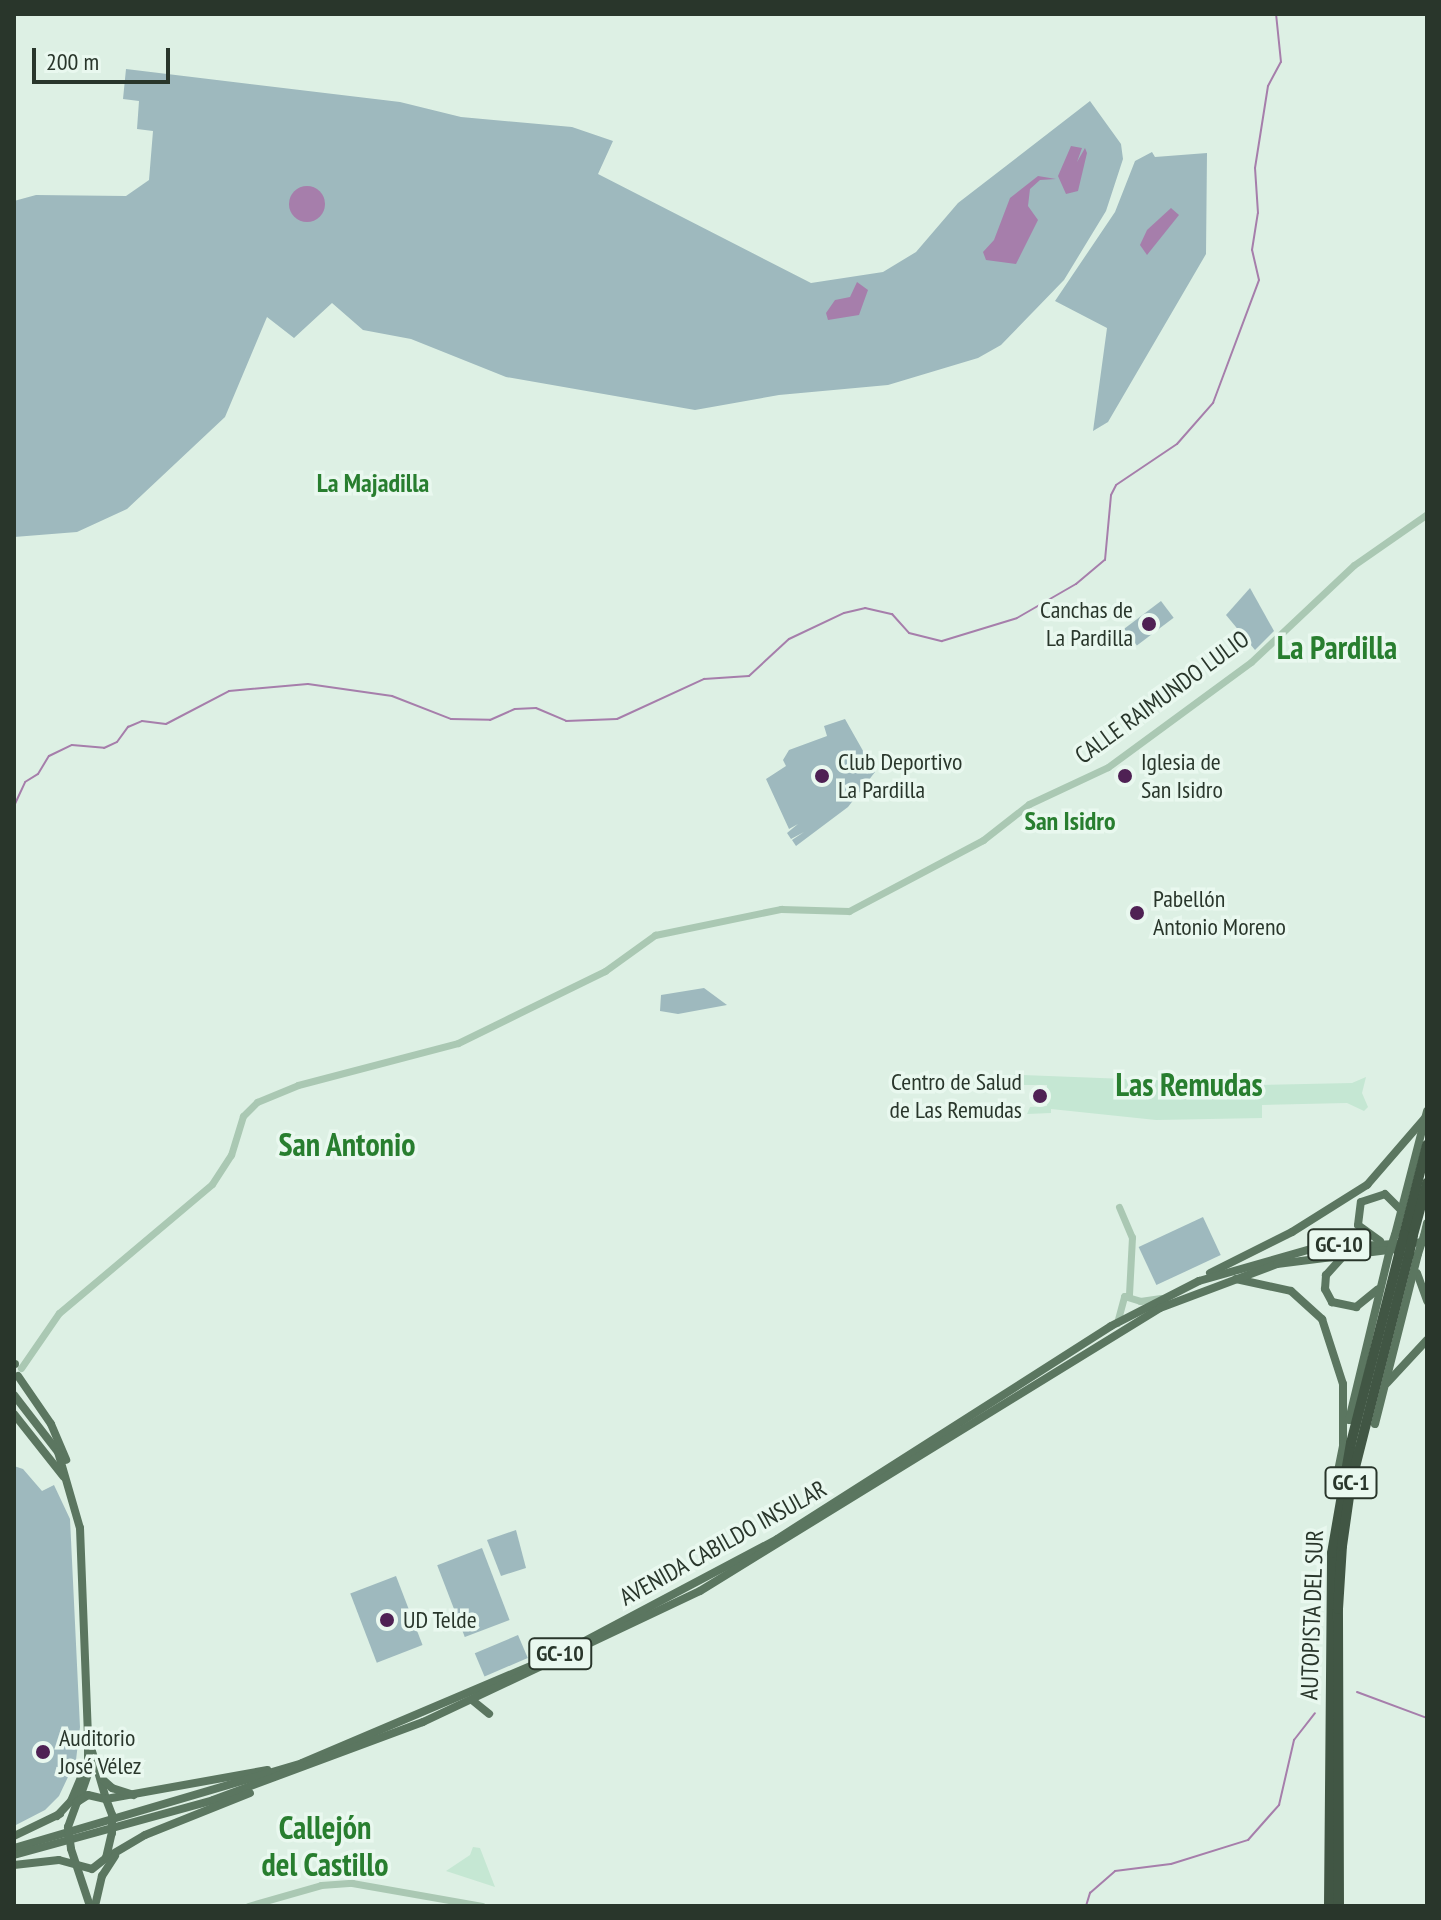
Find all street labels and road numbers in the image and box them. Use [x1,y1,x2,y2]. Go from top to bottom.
street label: CALLE RAIMUNDO LULIO [1070,624,1254,770]
road number: GC-10 [1307,1227,1371,1263]
road number: GC-1 [1323,1465,1379,1501]
street label: AVENIDA CABILDO INSULAR [614,1474,832,1612]
street label: AUTOPISTA DEL SUR [1295,1529,1329,1701]
road number: GC-10 [528,1636,592,1672]

